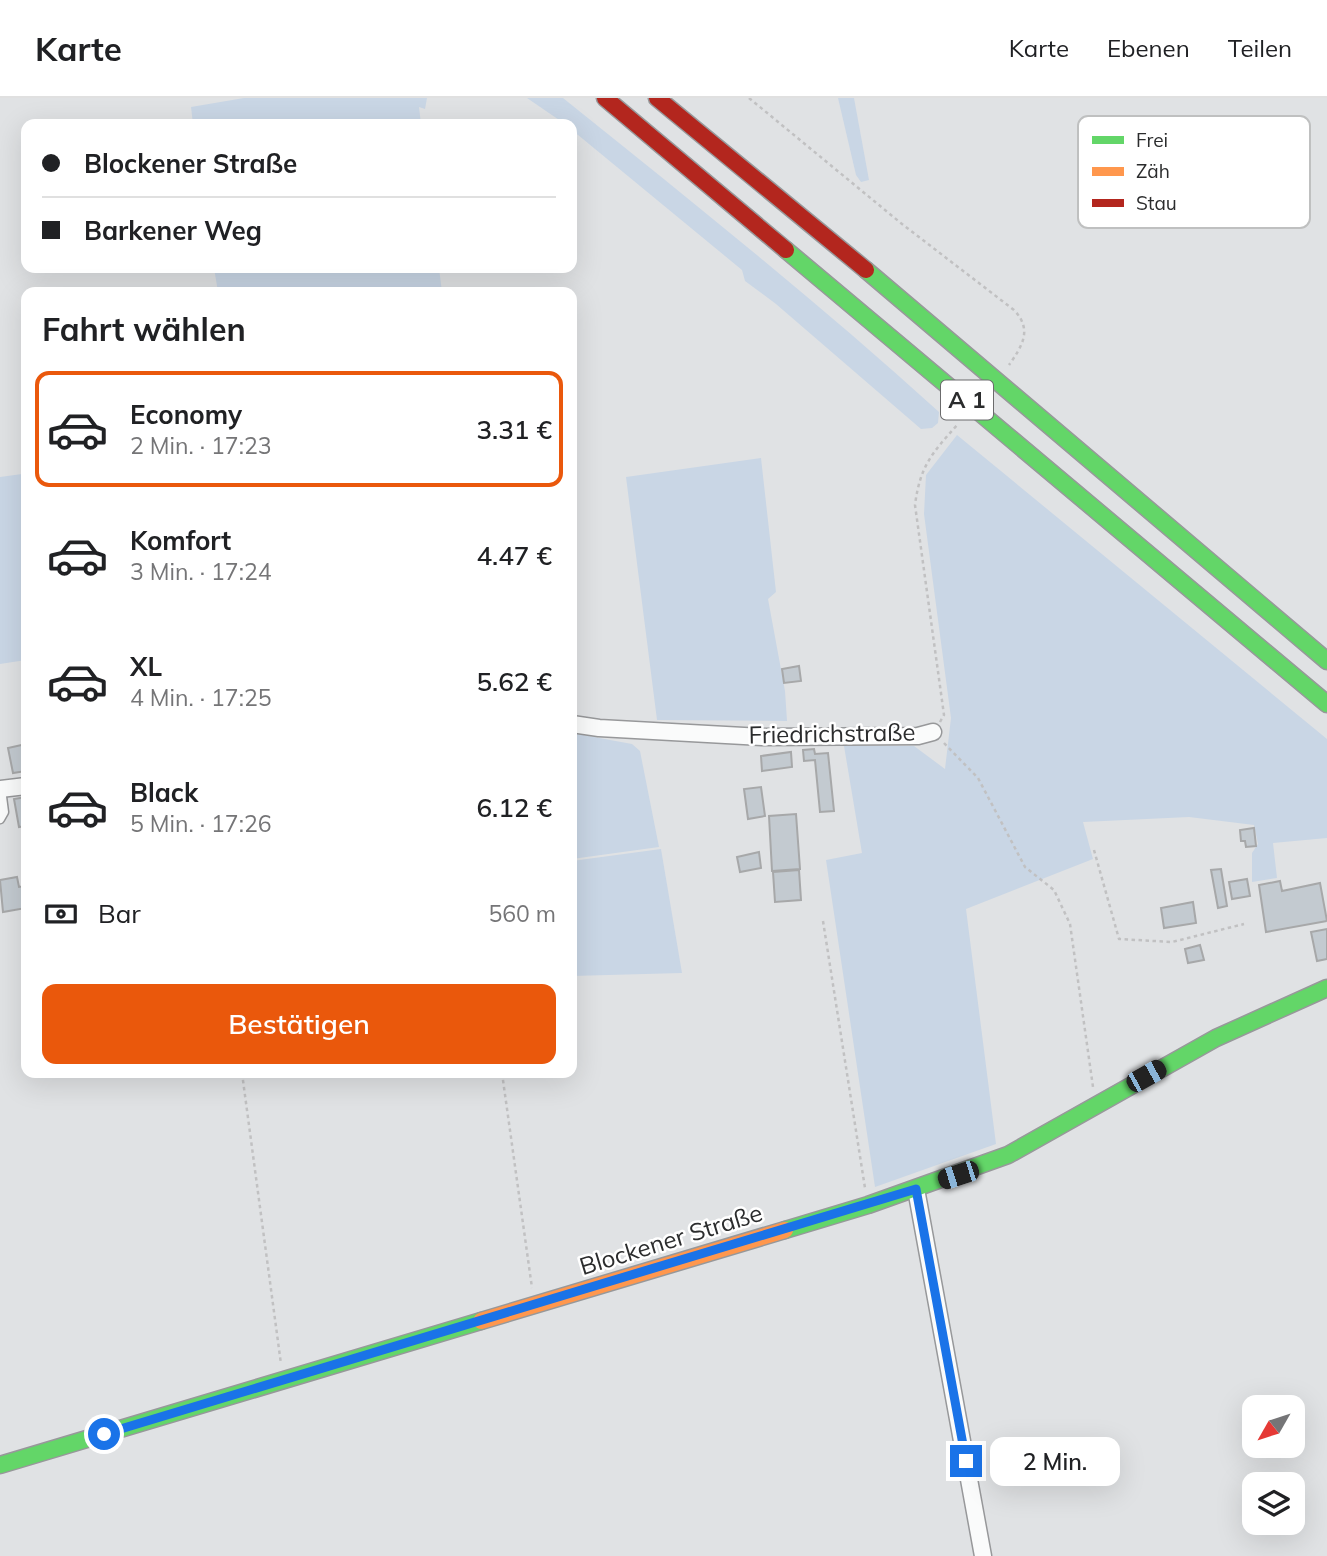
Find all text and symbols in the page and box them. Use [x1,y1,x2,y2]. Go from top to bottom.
text: Karte [35,28,122,69]
text: Karte [1009,33,1069,63]
text: Ebenen [1107,33,1190,63]
text: Teilen [1228,33,1292,63]
legend [1078,116,1310,228]
text: Frei [1136,128,1168,152]
text: Blockener Straße [84,147,297,180]
text: Zäh [1136,159,1170,183]
text: Stau [1136,191,1177,215]
text: Barkener Weg [84,214,262,247]
text: Fahrt wählen [42,309,246,349]
road number: A 1 [941,380,993,420]
icon: car [46,398,109,461]
text: Economy [130,398,242,431]
text: 3.31 € [476,413,552,446]
text: 2 Min. · 17:23 [130,431,272,460]
icon: car [46,524,109,587]
text: Komfort [130,524,231,557]
text: 4.47 € [476,539,552,572]
text: 3 Min. · 17:24 [130,557,272,586]
icon: car [46,650,109,713]
text: XL [130,650,162,683]
text: 5.62 € [476,665,552,698]
text: 4 Min. · 17:25 [130,683,272,712]
street label: Friedrichstraße [748,717,916,749]
icon: car [46,776,109,839]
text: Black [130,776,198,809]
text: 6.12 € [476,791,552,824]
text: 5 Min. · 17:26 [130,809,272,838]
icon: cash [42,895,80,933]
text: Bar [98,897,141,930]
text: 560 m [488,899,556,928]
button: Bestätigen [42,984,556,1064]
car [1123,1057,1170,1095]
car [935,1159,982,1191]
street label: Blockener Straße [576,1197,766,1281]
north arrow [1242,1395,1306,1458]
map controls [1242,1395,1305,1535]
route start [88,1418,120,1450]
callout: 2 Min. [990,1436,1120,1486]
route end [950,1445,982,1477]
text: 2 Min. [1023,1447,1087,1476]
button: layers [1242,1472,1305,1535]

